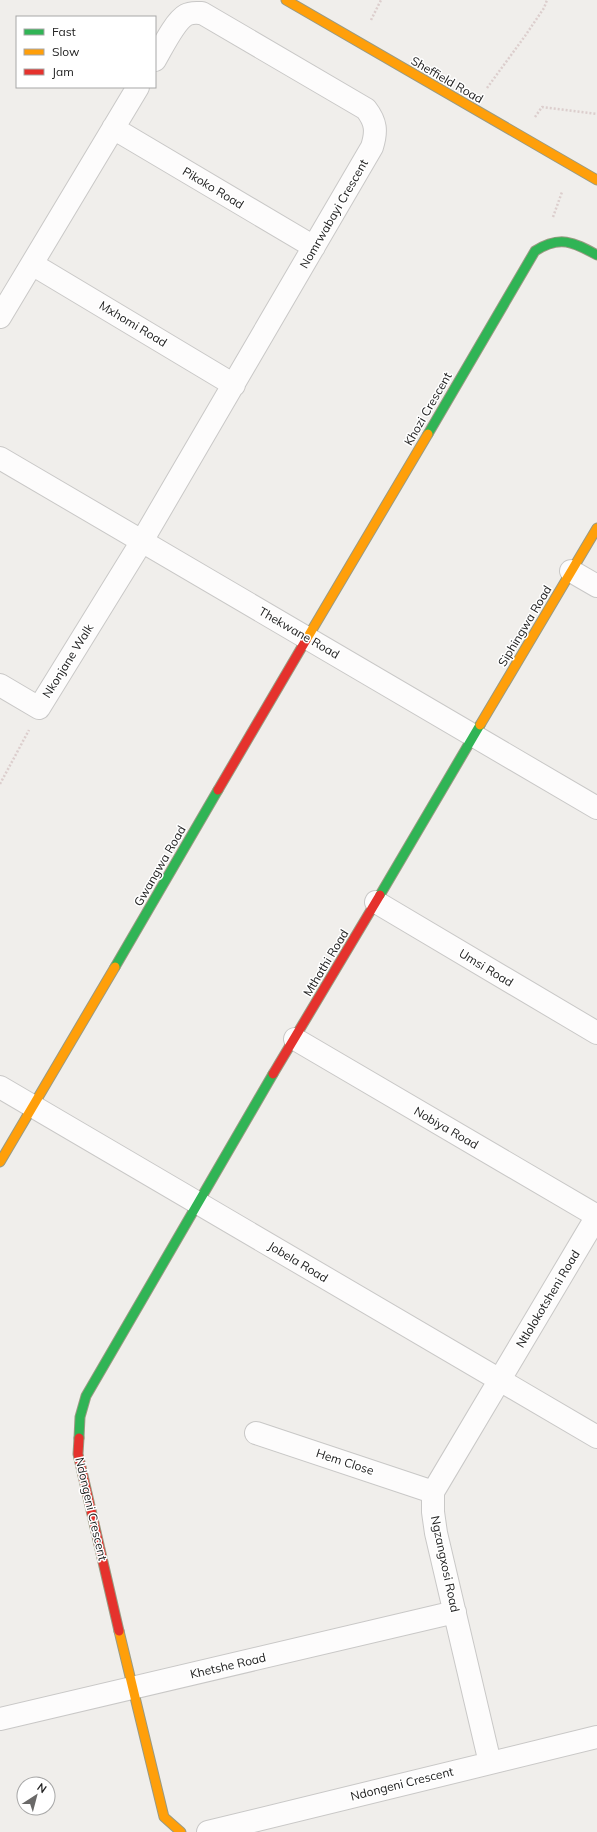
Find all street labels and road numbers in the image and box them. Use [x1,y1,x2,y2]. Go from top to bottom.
street label: Sheffield Road [408,53,486,106]
street label: Nomrwabayi Crescent [296,156,371,271]
street label: Pikoko Road [180,163,247,212]
street label: Mxhomi Road [97,297,170,350]
street label: Khozi Crescent [401,369,455,448]
street label: Siphingwa Road [495,583,555,669]
street label: Thekwane Road [256,603,342,662]
street label: Nkonjane Walk [39,620,97,701]
street label: Gwangwa Road [130,823,189,909]
street label: Mthathi Road [300,927,351,999]
street label: Umsi Road [456,946,516,990]
street label: Nobiya Road [411,1103,481,1152]
street label: Jobela Road [266,1238,331,1285]
street label: Ntlolokotsheni Road [512,1247,583,1350]
street label: Hem Close [314,1445,376,1478]
street label: Ndongeni Crescent [72,1456,111,1562]
street label: Ngzangxosi Road [428,1514,463,1614]
street label: Khetshe Road [188,1649,267,1682]
street label: Ndongeni Crescent [349,1763,455,1804]

